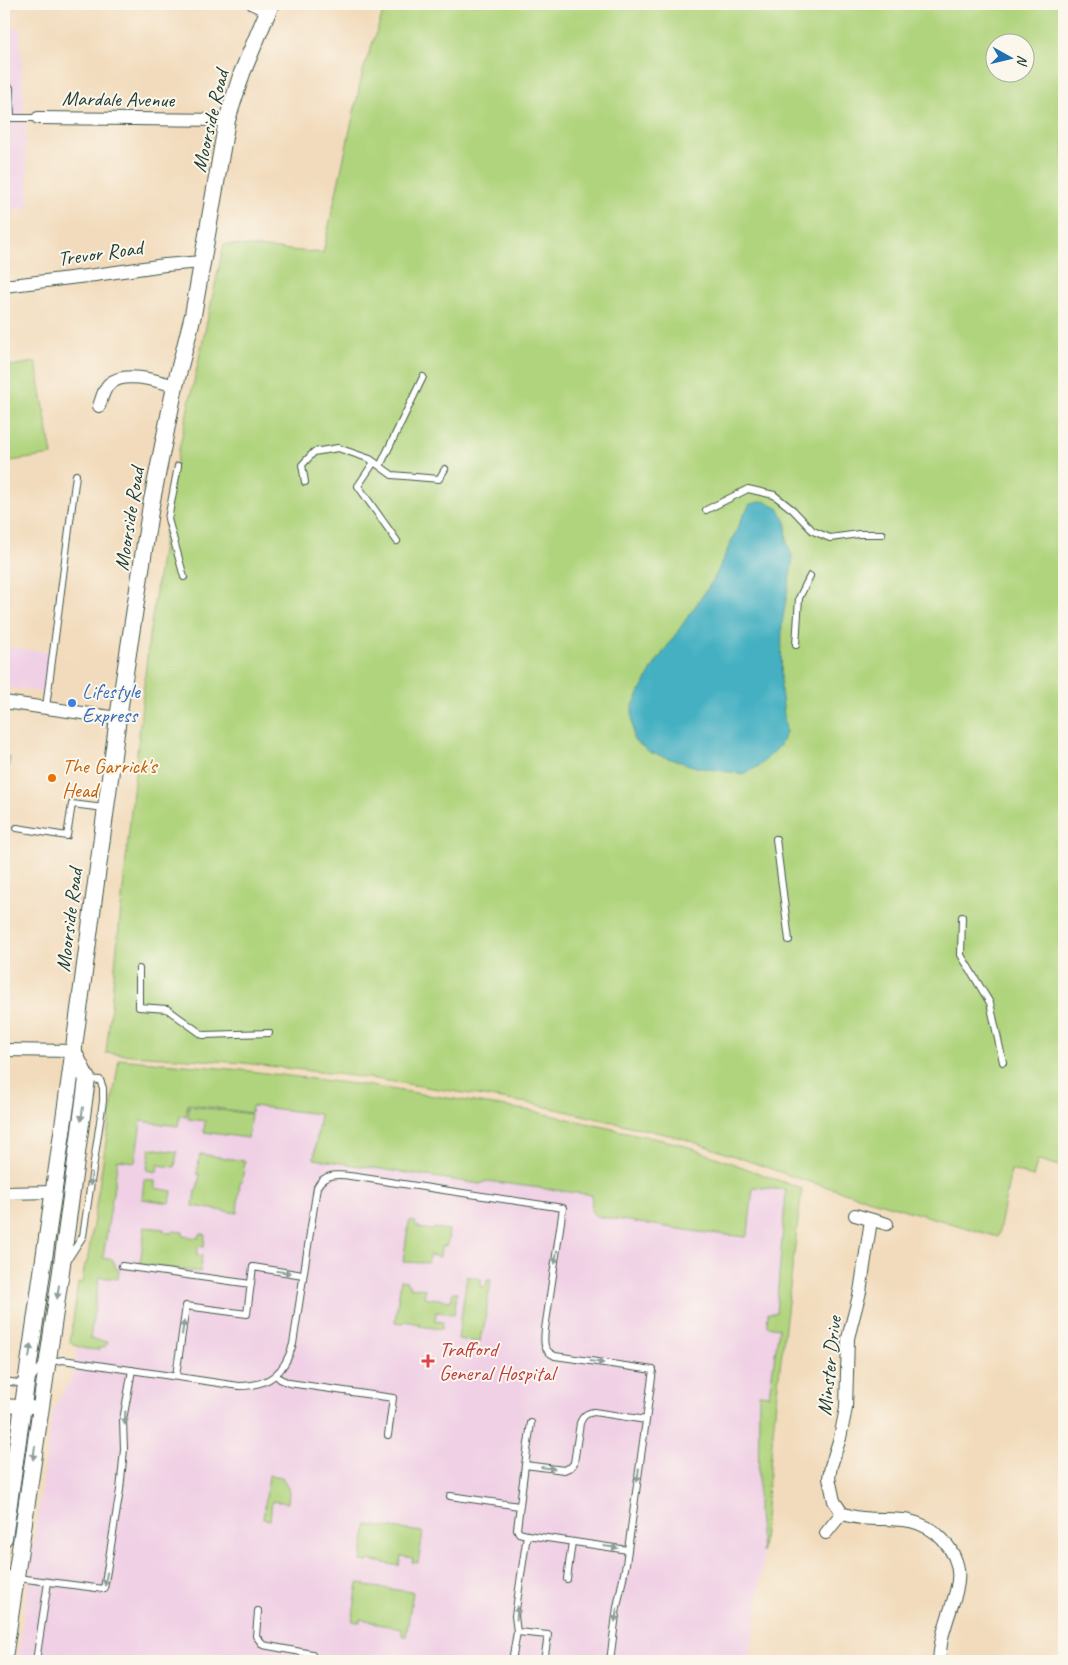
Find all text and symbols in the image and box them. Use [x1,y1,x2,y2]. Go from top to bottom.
north arrow [986,32,1036,82]
text: N [1013,54,1031,68]
street label: Moorside Road [186,64,235,175]
street label: Mardale Avenue [62,85,176,113]
street label: Trevor Road [56,234,148,272]
street label: Moorside Road [108,462,151,572]
place label: Lifestyle Express [82,678,141,728]
marker: Lifestyle Express [66,697,78,709]
place label: The Garrick's Head [62,753,158,803]
marker: The Garrick's Head [46,772,58,784]
street label: Moorside Road [50,863,89,973]
one-way arrow [78,1106,86,1122]
one-way arrow [87,1172,95,1188]
one-way arrow [552,1249,560,1265]
one-way arrow [277,1268,293,1276]
one-way arrow [54,1285,62,1301]
street label: Minster Drive [811,1313,847,1417]
one-way arrow [179,1319,187,1335]
place label: Trafford General Hospital [439,1336,558,1386]
one-way arrow [27,1343,35,1359]
marker: Trafford General Hospital [421,1354,435,1368]
one-way arrow [589,1358,605,1366]
one-way arrow [120,1411,128,1427]
one-way arrow [30,1445,38,1461]
one-way arrow [541,1464,557,1472]
one-way arrow [634,1467,642,1483]
one-way arrow [603,1543,619,1551]
one-way arrow [101,1572,109,1588]
one-way arrow [513,1605,521,1621]
one-way arrow [612,1607,620,1623]

